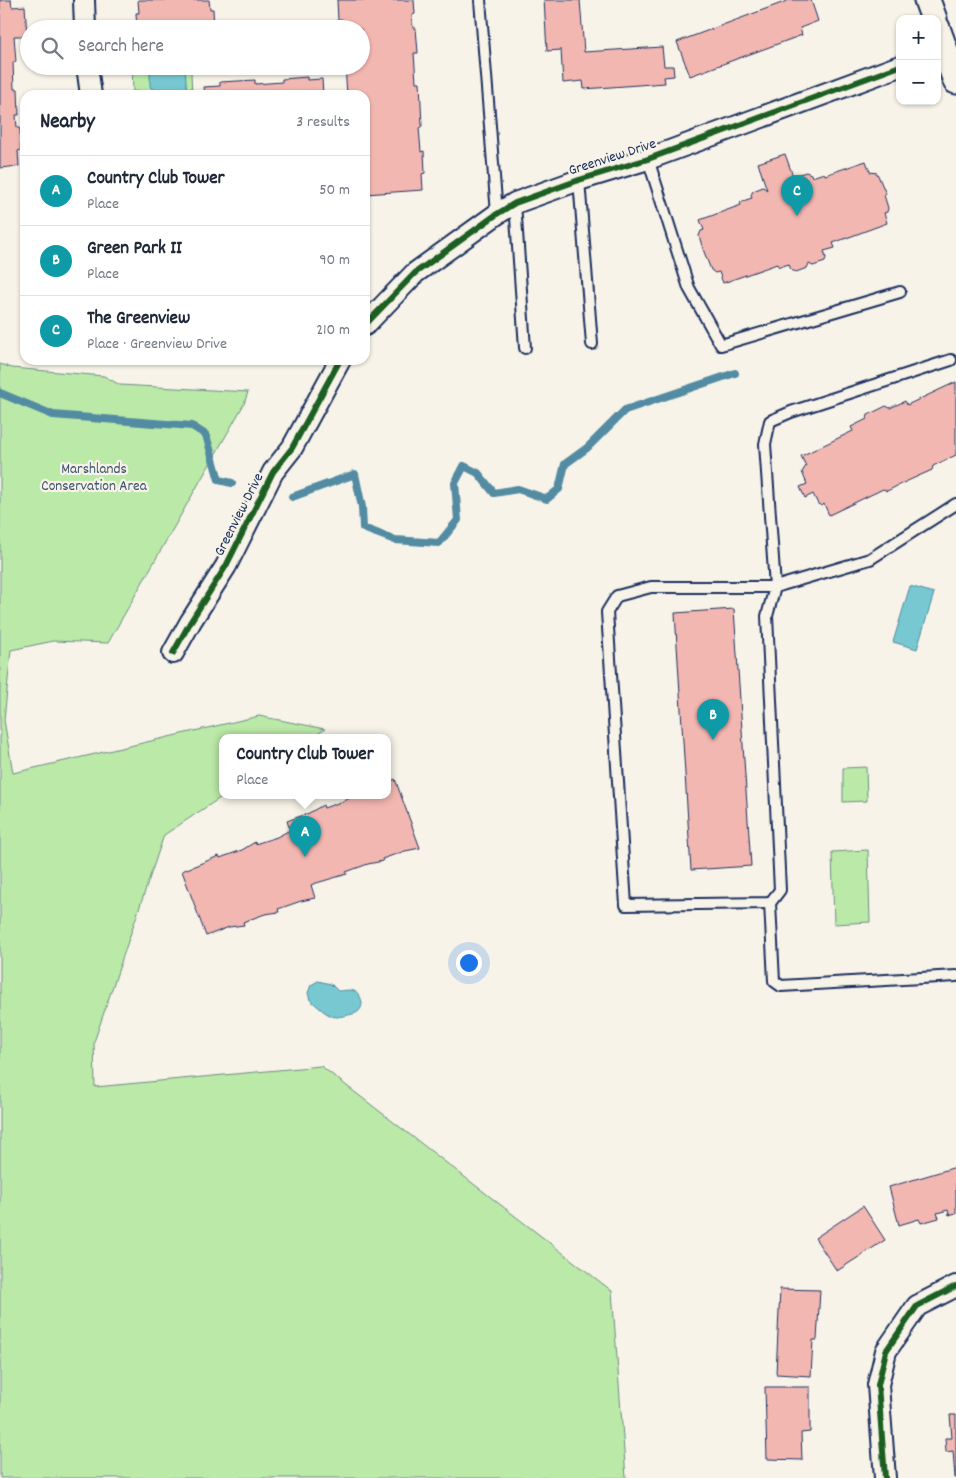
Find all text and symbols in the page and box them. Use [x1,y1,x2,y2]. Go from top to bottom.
map controls [896,15,941,105]
button: + [896,15,941,60]
search box [20,20,370,75]
icon: search [38,34,66,62]
text: Search here [78,34,164,61]
button: − [896,60,941,105]
text: Nearby [40,108,95,138]
text: 3 results [296,111,350,134]
street label: Greenview Drive [566,133,660,182]
text: Country Club Tower [87,166,225,193]
pin: C [781,175,813,216]
text: A [52,179,60,202]
text: 50 m [319,179,350,202]
text: Place [87,193,119,216]
text: Green Park II [87,236,182,263]
text: B [52,249,60,272]
text: 90 m [319,249,350,272]
text: Place [87,263,119,286]
text: The Greenview [87,306,190,333]
text: C [52,319,60,342]
text: 210 m [316,319,350,342]
text: Place · Greenview Drive [87,333,227,356]
park label: Marshlands Conservation Area [41,459,148,498]
street label: Greenview Drive [209,469,270,560]
pin: B [697,699,729,740]
popup [219,734,391,799]
text: Country Club Tower [236,742,374,769]
text: Place [236,769,268,792]
pin: A [289,816,321,857]
your location [456,950,482,976]

